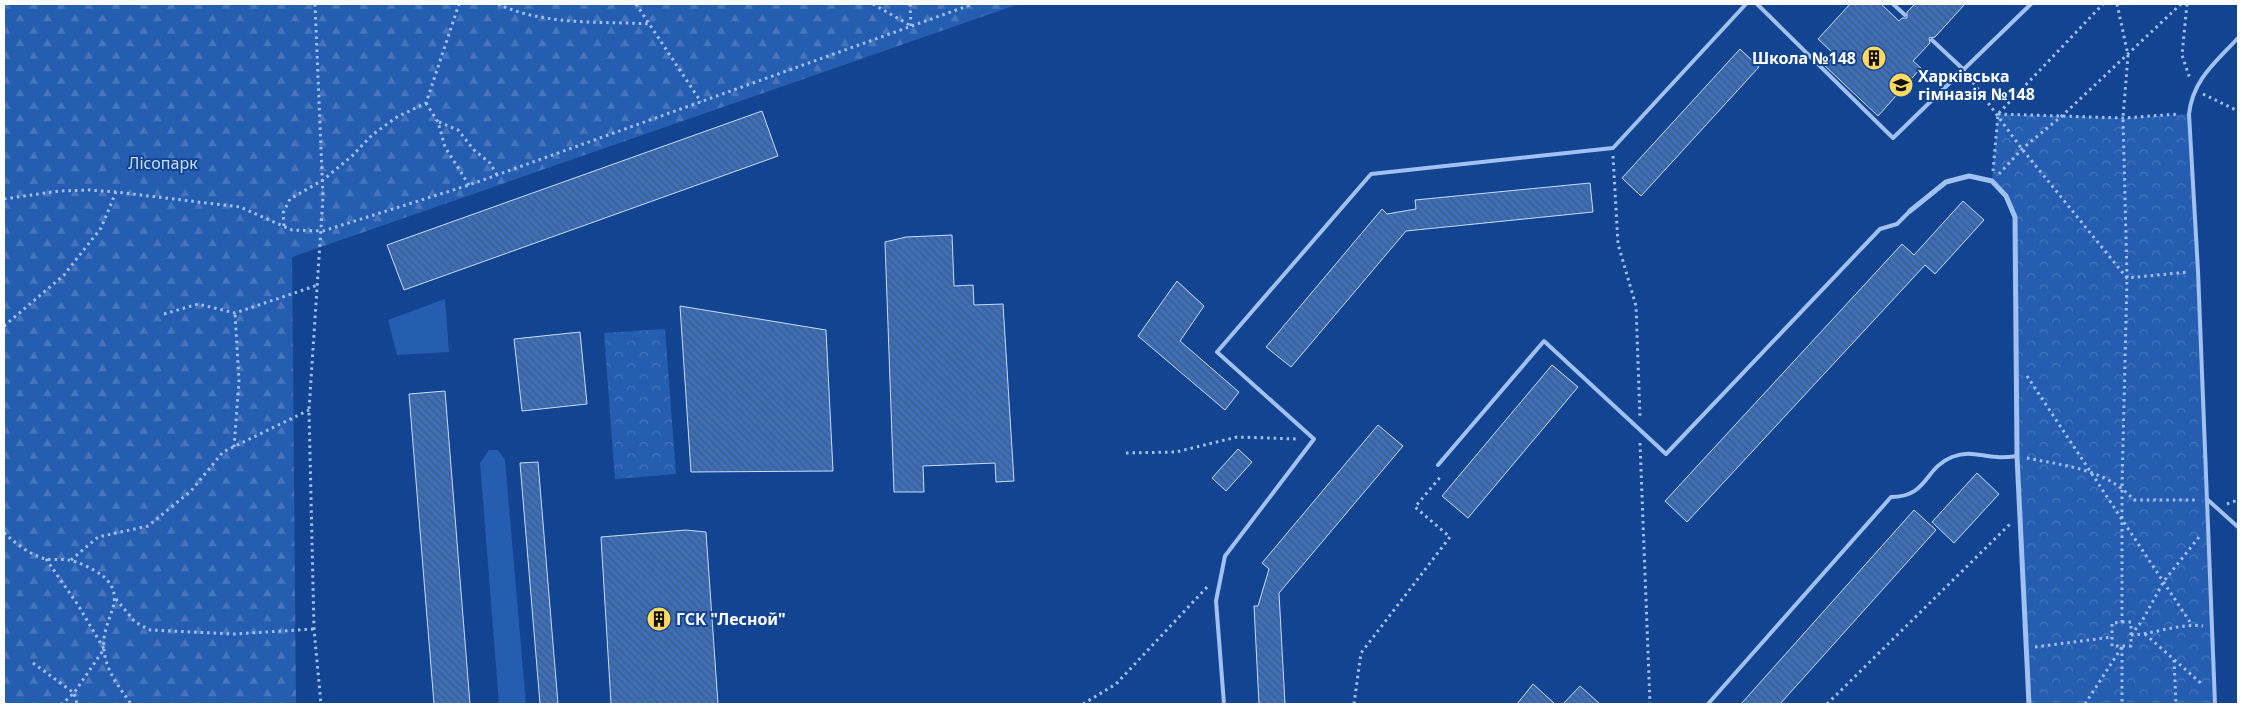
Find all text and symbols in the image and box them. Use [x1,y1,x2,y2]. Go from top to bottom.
building icon: Школа №148 [1861,45,1887,71]
place label: Школа №148 [1752,47,1856,69]
place label: Харківська гімназія №148 [1918,65,2035,105]
school or university icon: Харківська гімназія №148 [1888,72,1914,98]
park label: Лісопарк [128,152,198,174]
building icon: ГСК "Лесной" [646,606,672,632]
place label: ГСК "Лесной" [676,608,786,630]

